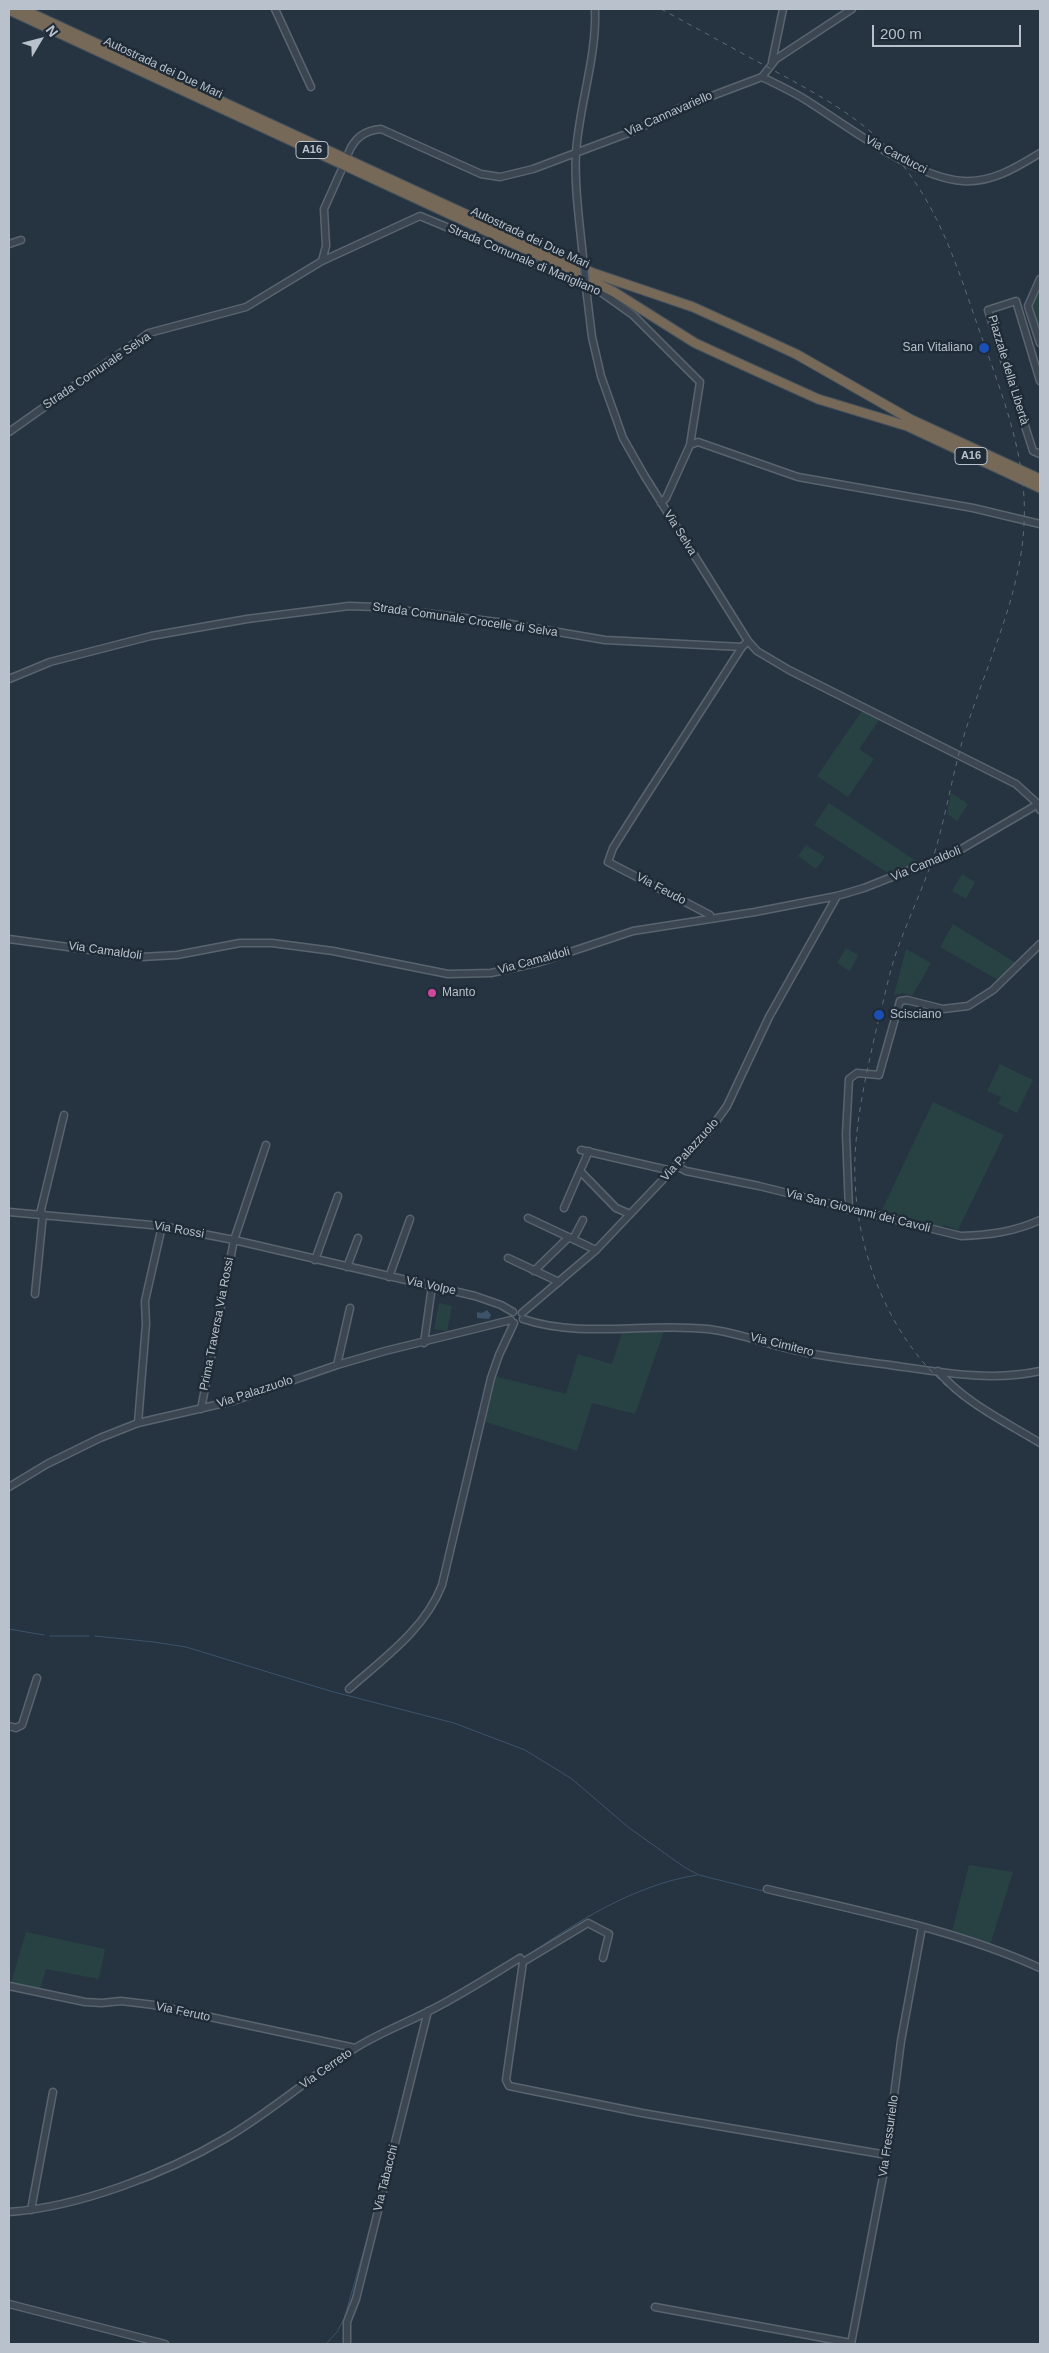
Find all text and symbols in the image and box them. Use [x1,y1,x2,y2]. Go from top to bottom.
north arrow [15,15,65,65]
scale bar [874,15,1023,47]
text: N [43,22,61,40]
text: 200 m [880,25,922,42]
street label: Autostrada dei Due Mari [101,34,225,102]
street label: Via Cannavariello [623,88,715,140]
street label: Via Carducci [863,133,929,177]
road number: A16 [296,142,328,158]
street label: Autostrada dei Due Mari [468,204,592,272]
street label: Strada Comunale di Marigliano [445,221,603,299]
street label: Piazzale della Libertà [984,313,1032,427]
street label: Strada Comunale Selva [40,330,154,412]
place label: San Vitaliano [902,341,973,355]
marker: San Vitaliano [977,341,991,355]
road number: A16 [955,448,987,464]
street label: Via Selva [661,508,699,558]
street label: Strada Comunale Crocelle di Selva [372,600,558,640]
street label: Via Camaldoli [889,843,963,885]
street label: Via Feudo [634,870,688,908]
street label: Via Camaldoli [67,939,143,963]
street label: Via Camaldoli [496,944,572,978]
place label: Manto [442,986,475,1000]
marker: Manto [426,987,438,999]
marker: Scisciano [872,1008,886,1022]
place label: Scisciano [890,1008,941,1022]
street label: Via Palazzuolo [658,1116,722,1184]
street label: Via San Giovanni dei Cavoli [784,1186,932,1236]
street label: Via Rossi [153,1219,205,1241]
street label: Prima Traversa Via Rossi [197,1256,237,1392]
street label: Via Volpe [405,1274,457,1298]
street label: Via Cimitero [749,1330,815,1360]
street label: Via Palazzuolo [215,1373,295,1411]
street label: Via Feruto [155,1999,211,2025]
street label: Via Cerreto [297,2046,355,2092]
street label: Via Fressuriello [876,2094,902,2178]
street label: Via Tabacchi [371,2143,401,2213]

